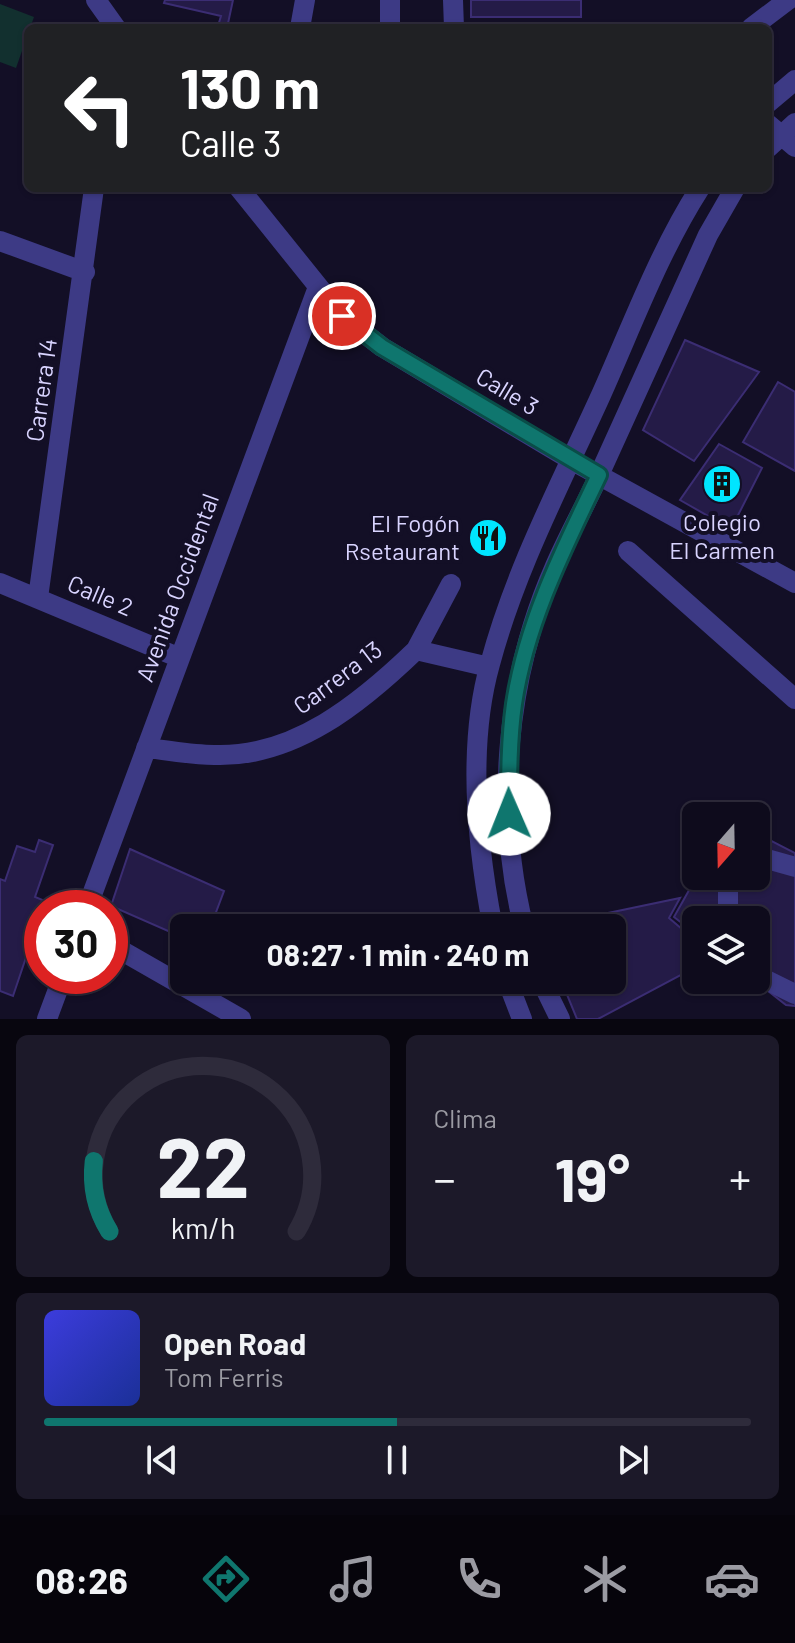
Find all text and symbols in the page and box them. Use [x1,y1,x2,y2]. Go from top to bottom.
text: 130 m [180,53,320,120]
icon: left [48,56,152,160]
text: Calle 3 [180,121,281,164]
pin [308,282,376,350]
icon: arrive [320,294,364,338]
street label: Carrera 14 [19,336,62,443]
street label: Calle 3 [471,361,544,421]
building icon: Colegio El Carmen [701,463,743,505]
street label: Avenida Occidental [129,489,224,686]
place label: Colegio El Carmen [669,507,775,564]
place label: El Fogón Rsetaurant [345,508,460,565]
restaurant icon: El Fogón Rsetaurant [467,517,509,559]
street label: Calle 2 [64,568,138,621]
street label: Carrera 13 [287,634,387,719]
position arrow [467,772,551,856]
north arrow [682,802,770,890]
map controls [682,802,770,994]
speed limit sign: 30 [24,890,128,994]
button: layers [682,906,770,994]
text: 08:27 · 1 min · 240 m [267,936,529,972]
text: Clima [434,1102,497,1133]
text: 22 [156,1115,249,1215]
text: 19° [554,1142,630,1214]
text: − [434,1151,456,1204]
text: + [729,1151,751,1204]
text: km/h [170,1210,235,1245]
text: Open Road [164,1325,306,1361]
text: Tom Ferris [164,1361,284,1392]
icon: previous [140,1438,184,1482]
icon: pause [375,1438,419,1482]
icon: next [611,1438,655,1482]
icon: directions [198,1551,254,1607]
icon: music [325,1551,381,1607]
icon: phone [451,1551,507,1607]
icon: climate [577,1551,633,1607]
icon: car [704,1551,760,1607]
text: 08:26 [35,1558,128,1601]

